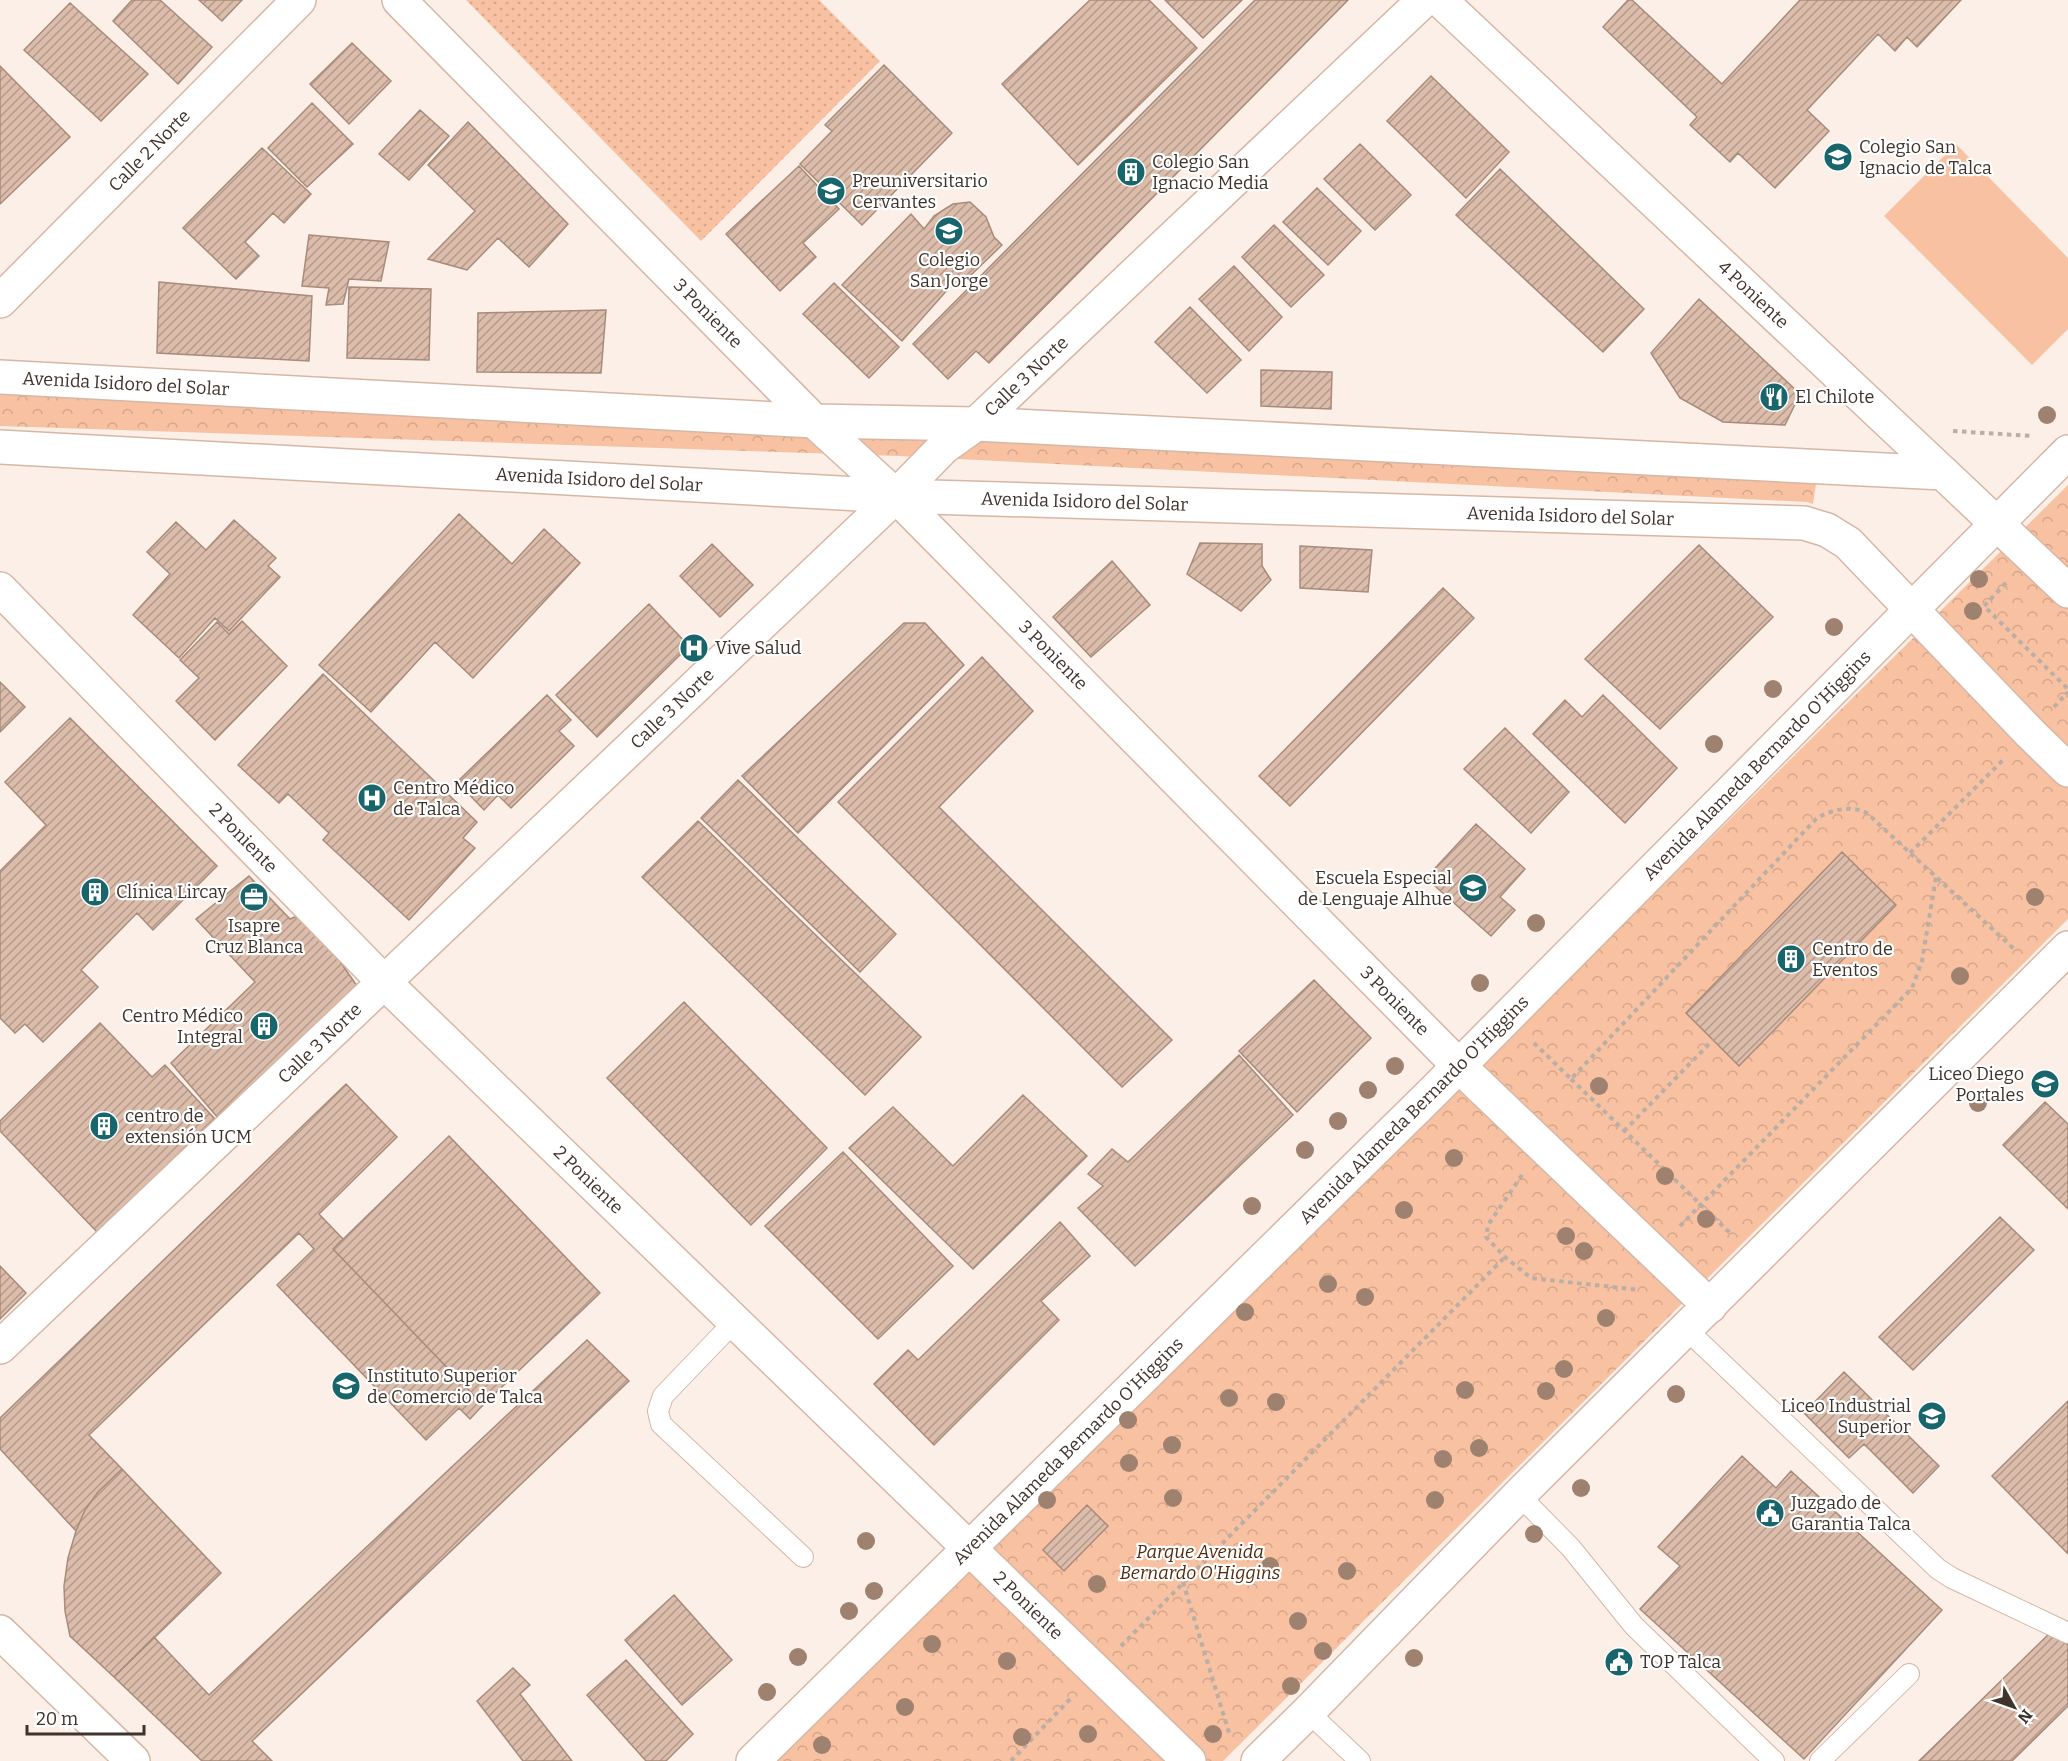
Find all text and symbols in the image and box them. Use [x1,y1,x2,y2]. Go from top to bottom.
street label: Calle 2 Norte [104,105,195,196]
place label: Colegio San Ignacio de Talca [1859,136,1992,179]
school or university icon: Colegio San Ignacio de Talca [1822,141,1854,173]
place label: Colegio San Ignacio Media [1152,151,1269,194]
building icon: Colegio San Ignacio Media [1115,156,1147,188]
place label: Preuniversitario Cervantes [852,170,988,213]
school or university icon: Preuniversitario Cervantes [815,175,847,207]
school or university icon: Colegio San Jorge [933,215,965,247]
place label: Colegio San Jorge [910,249,988,292]
street label: 4 Poniente [1713,256,1793,333]
street label: 3 Poniente [669,274,747,353]
street label: Calle 3 Norte [980,332,1073,421]
street label: Avenida Isidoro del Solar [22,367,230,400]
restaurant icon: El Chilote [1758,381,1790,413]
place label: El Chilote [1795,386,1874,408]
street label: Avenida Isidoro del Solar [495,463,703,496]
street label: Avenida Isidoro del Solar [981,488,1189,516]
street label: Avenida Isidoro del Solar [1466,502,1674,530]
street label: 3 Poniente [1014,616,1092,695]
hospital icon: Vive Salud [678,632,710,664]
place label: Vive Salud [715,637,802,659]
street label: Avenida Alameda Bernardo O'Higgins [1638,646,1876,885]
street label: Calle 3 Norte [626,664,719,754]
place label: Centro Médico de Talca [393,777,514,820]
hospital icon: Centro Médico de Talca [356,782,388,814]
street label: 2 Poniente [204,799,282,877]
place label: Escuela Especial de Lenguaje Alhue [1298,867,1452,910]
school or university icon: Escuela Especial de Lenguaje Alhue [1457,872,1489,904]
building icon: Clínica Lircay [79,876,111,908]
place label: Clínica Lircay [116,881,228,903]
office icon: Isapre Cruz Blanca [238,881,270,913]
place label: Isapre Cruz Blanca [205,915,303,958]
place label: Centro de Eventos [1812,938,1893,981]
building icon: Centro de Eventos [1775,943,1807,975]
street label: 3 Poniente [1356,962,1434,1040]
street label: Avenida Alameda Bernardo O'Higgins [1295,991,1533,1228]
street label: Calle 3 Norte [273,998,366,1088]
place label: Centro Médico Integral [122,1005,243,1048]
building icon: Centro Médico Integral [248,1010,280,1042]
place label: Liceo Diego Portales [1928,1063,2024,1106]
school or university icon: Liceo Diego Portales [2029,1068,2061,1100]
place label: centro de extensión UCM [125,1105,252,1148]
building icon: centro de extensión UCM [88,1110,120,1142]
street label: 2 Poniente [549,1141,628,1219]
street label: Avenida Alameda Bernardo O'Higgins [948,1333,1188,1569]
place label: Instituto Superior de Comercio de Talca [367,1365,543,1408]
school or university icon: Instituto Superior de Comercio de Talca [330,1370,362,1402]
place label: Liceo Industrial Superior [1781,1395,1911,1438]
school or university icon: Liceo Industrial Superior [1916,1400,1948,1432]
place label: Juzgado de Garantia Talca [1790,1492,1911,1535]
public building icon: Juzgado de Garantia Talca [1754,1497,1786,1529]
park label: Parque Avenida Bernardo O'Higgins [1120,1541,1281,1584]
street label: 2 Poniente [989,1567,1068,1644]
public building icon: TOP Talca [1603,1646,1635,1678]
place label: TOP Talca [1640,1651,1721,1673]
north arrow [1984,1677,2044,1737]
scale bar [27,1698,144,1736]
text: N [2014,1705,2036,1727]
text: 20 m [36,1708,78,1730]

